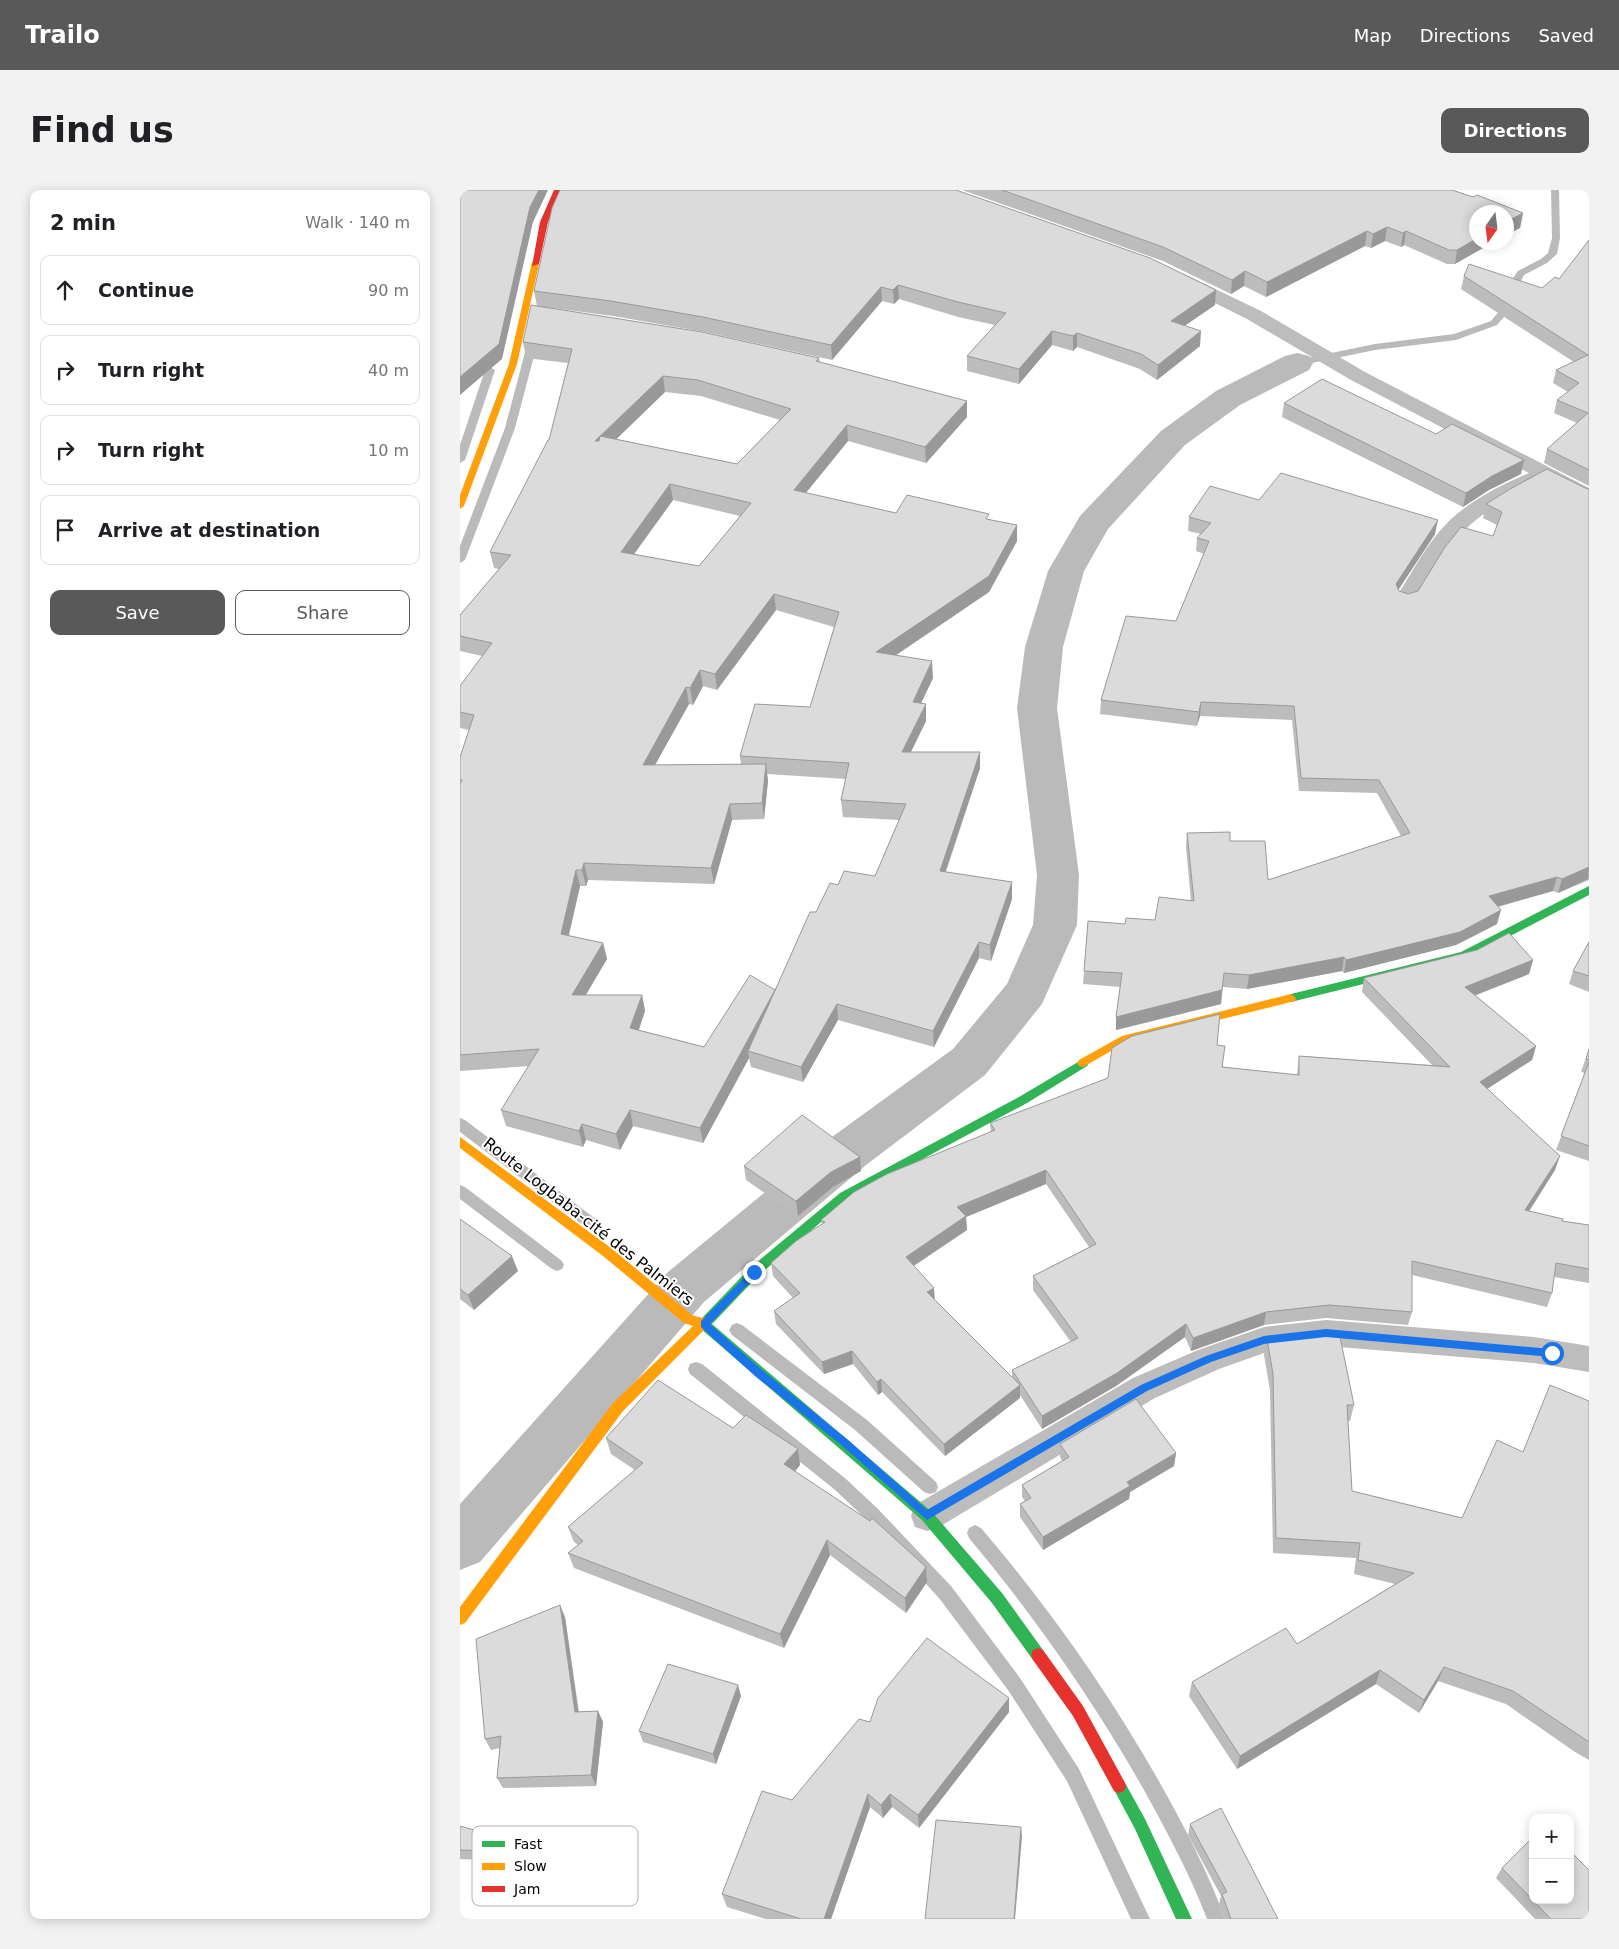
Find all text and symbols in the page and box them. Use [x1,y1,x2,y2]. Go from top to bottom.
text: Trailo [25,21,100,49]
text: Map [1354,25,1392,46]
text: Directions [1420,25,1510,46]
text: Saved [1538,25,1594,46]
button: Directions [1441,108,1589,153]
text: Find us [30,110,174,150]
north arrow [1469,205,1514,250]
text: 2 min [50,211,116,235]
text: Walk · 140 m [305,213,410,232]
icon: ahead [51,276,79,304]
text: Continue [98,279,194,301]
text: 90 m [368,281,409,300]
icon: right [51,356,79,384]
text: Turn right [98,359,204,381]
text: 40 m [368,361,409,380]
icon: right [51,436,79,464]
text: Turn right [98,439,204,461]
text: 10 m [368,441,409,460]
icon: arrive [51,516,79,544]
text: Arrive at destination [98,519,320,541]
button: Save [50,590,225,635]
button: Share [235,590,410,635]
street label: Route Logbaba-cité des Palmiers [480,1133,698,1309]
route end [743,1261,766,1284]
route start [1541,1342,1564,1365]
map controls [1529,1814,1574,1904]
button: + [1529,1814,1574,1859]
legend [472,1826,638,1906]
text: Fast [514,1836,543,1852]
text: Slow [514,1858,547,1874]
button: − [1529,1859,1574,1904]
text: Jam [513,1881,540,1897]

